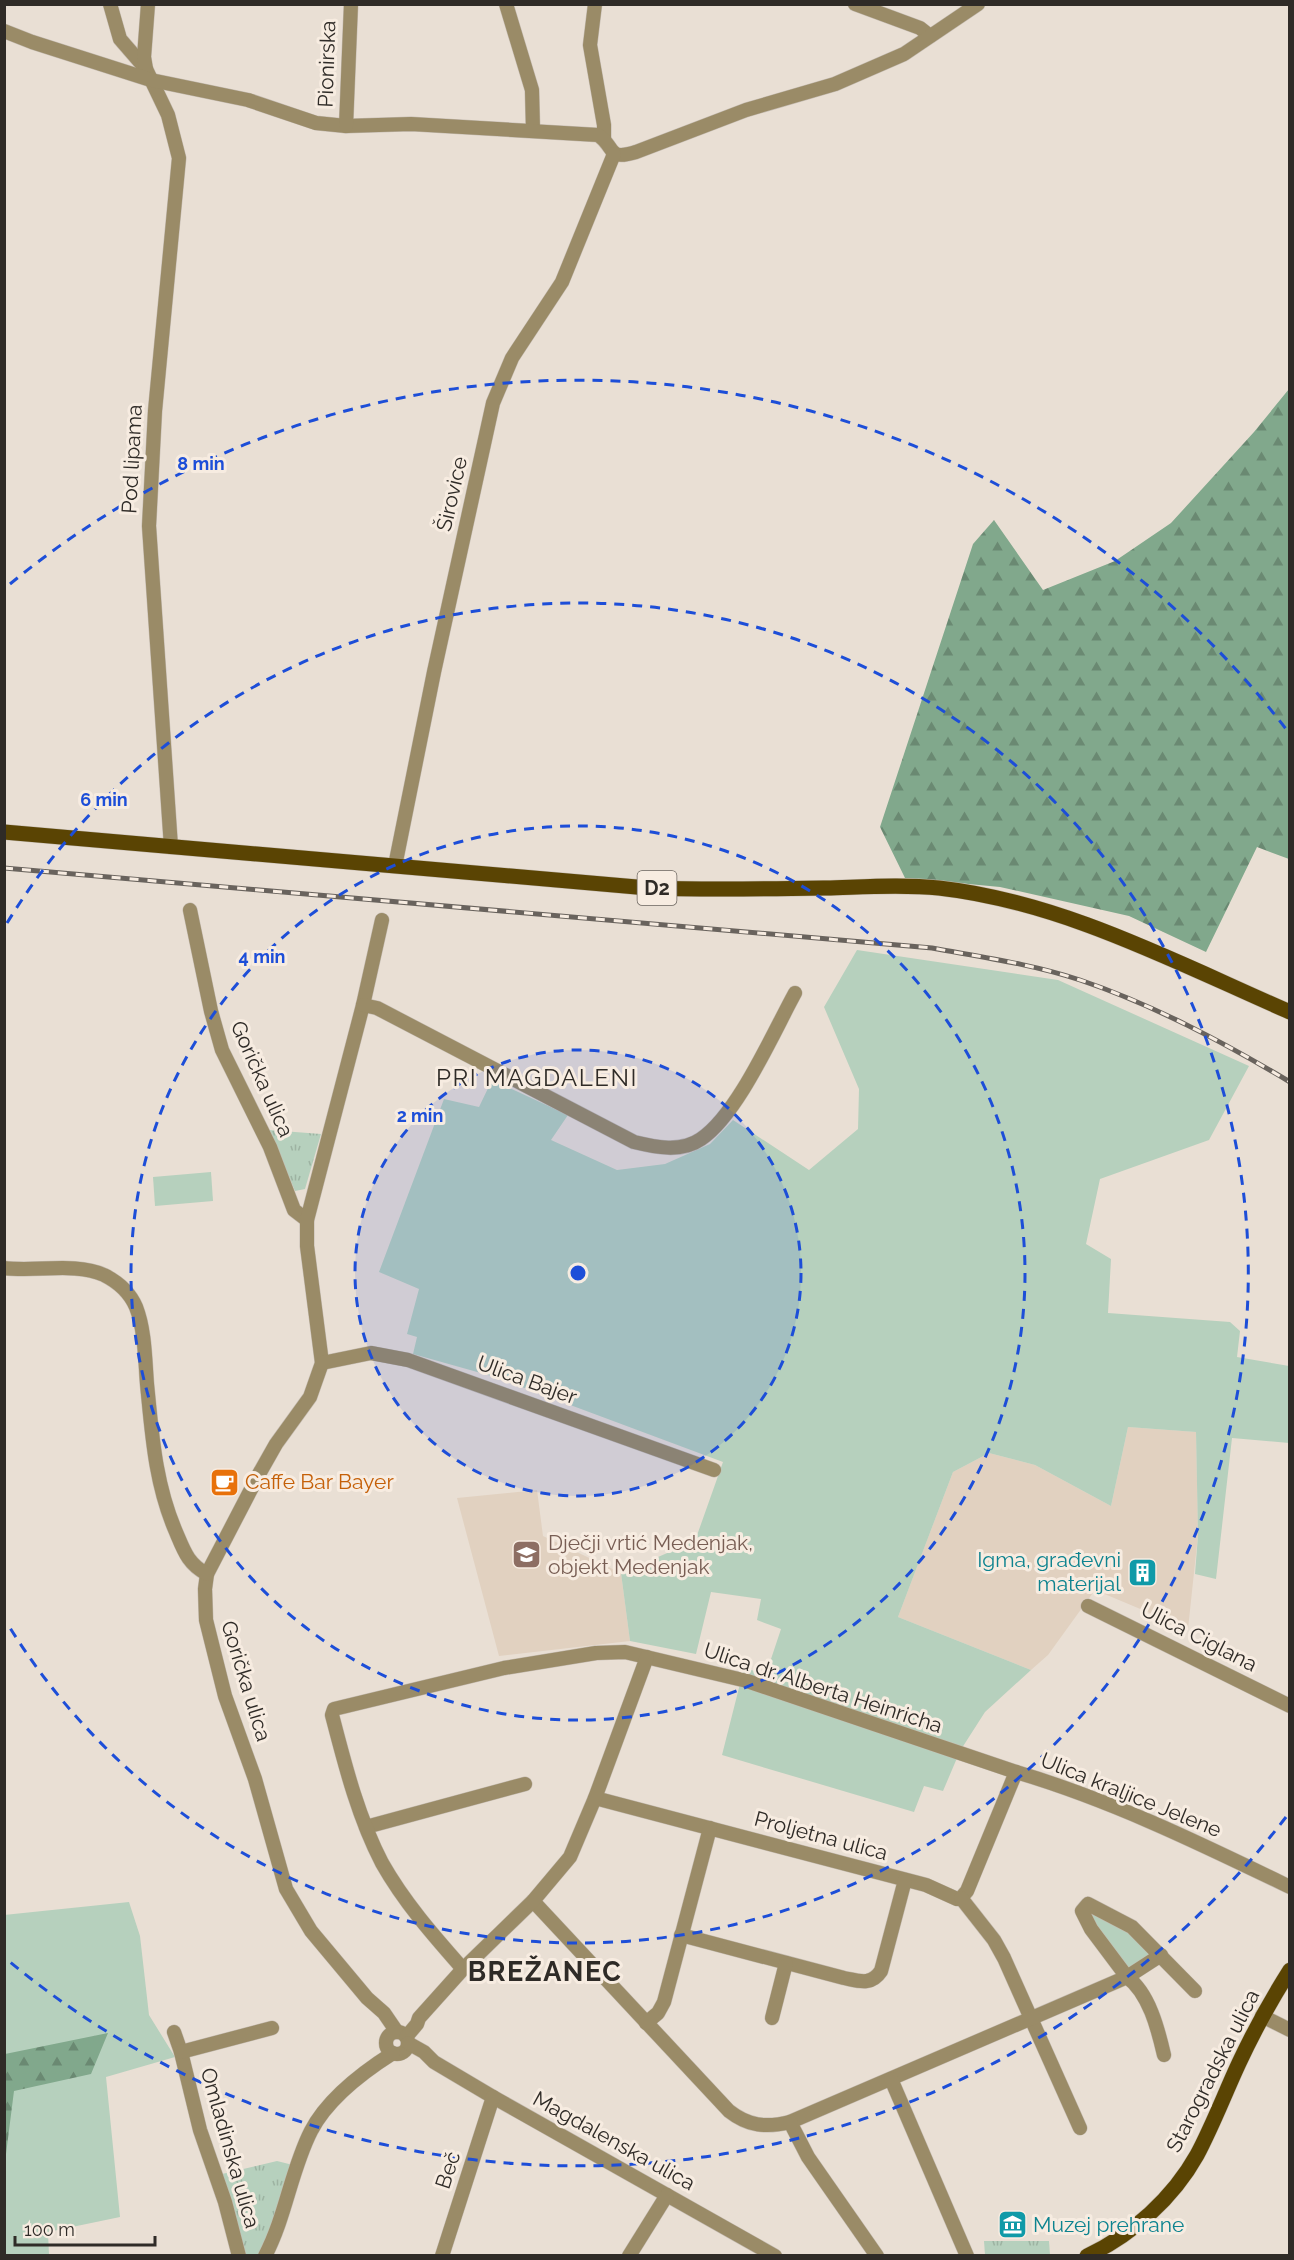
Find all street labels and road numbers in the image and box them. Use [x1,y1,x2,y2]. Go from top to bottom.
street label: Pionirska [312,20,341,108]
street label: Pod lipama [116,404,147,514]
street label: Širovice [431,454,472,534]
road number: D2 [638,871,676,905]
street label: Gorička ulica [226,1017,299,1141]
street label: Ulica Bajer [474,1350,581,1409]
street label: Ulica Ciglana [1137,1597,1262,1677]
street label: Gorička ulica [216,1618,277,1744]
street label: Ulica dr. Alberta Heinricha [701,1637,946,1738]
street label: Ulica kraljice Jelene [1037,1747,1225,1842]
street label: Proljetna ulica [752,1806,891,1865]
street label: Starogradska ulica [1161,1985,1264,2156]
street label: Omladinska ulica [196,2065,265,2231]
street label: Magdalenska ulica [529,2086,700,2195]
street label: Beč [430,2148,465,2192]

